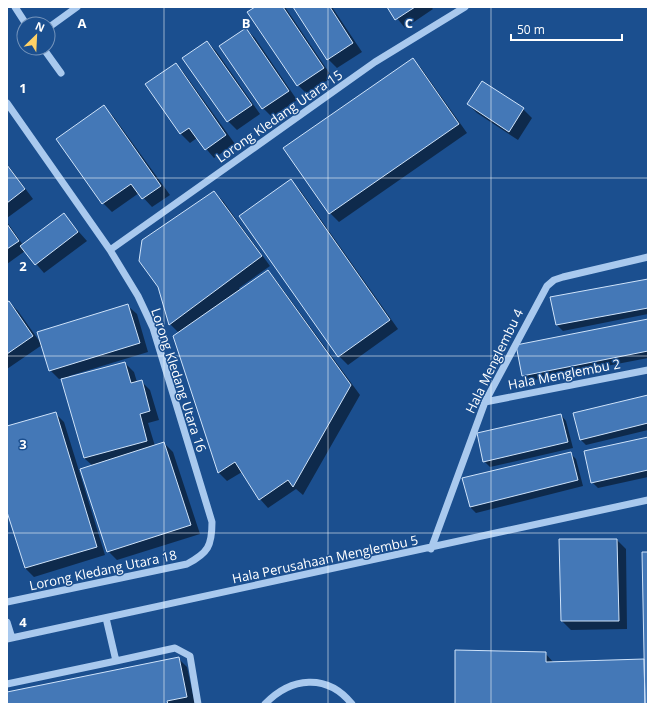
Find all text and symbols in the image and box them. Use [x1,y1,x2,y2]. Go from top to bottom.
text: A [78,14,87,32]
text: B [242,14,251,32]
text: C [405,14,413,32]
north arrow [16,16,56,56]
scale bar [511,16,622,42]
text: N [33,18,47,35]
text: 50 m [517,21,545,38]
street label: Lorong Kledang Utara 15 [212,65,346,167]
text: 1 [19,79,27,97]
text: 2 [19,257,27,275]
street label: Hala Menglembu 4 [461,305,527,416]
street label: Lorong Kledang Utara 16 [147,306,211,454]
street label: Hala Menglembu 2 [506,354,622,394]
text: 3 [19,435,27,453]
street label: Hala Perusahaan Menglembu 5 [230,530,420,588]
street label: Lorong Kledang Utara 18 [28,546,178,594]
text: 4 [19,613,27,631]

